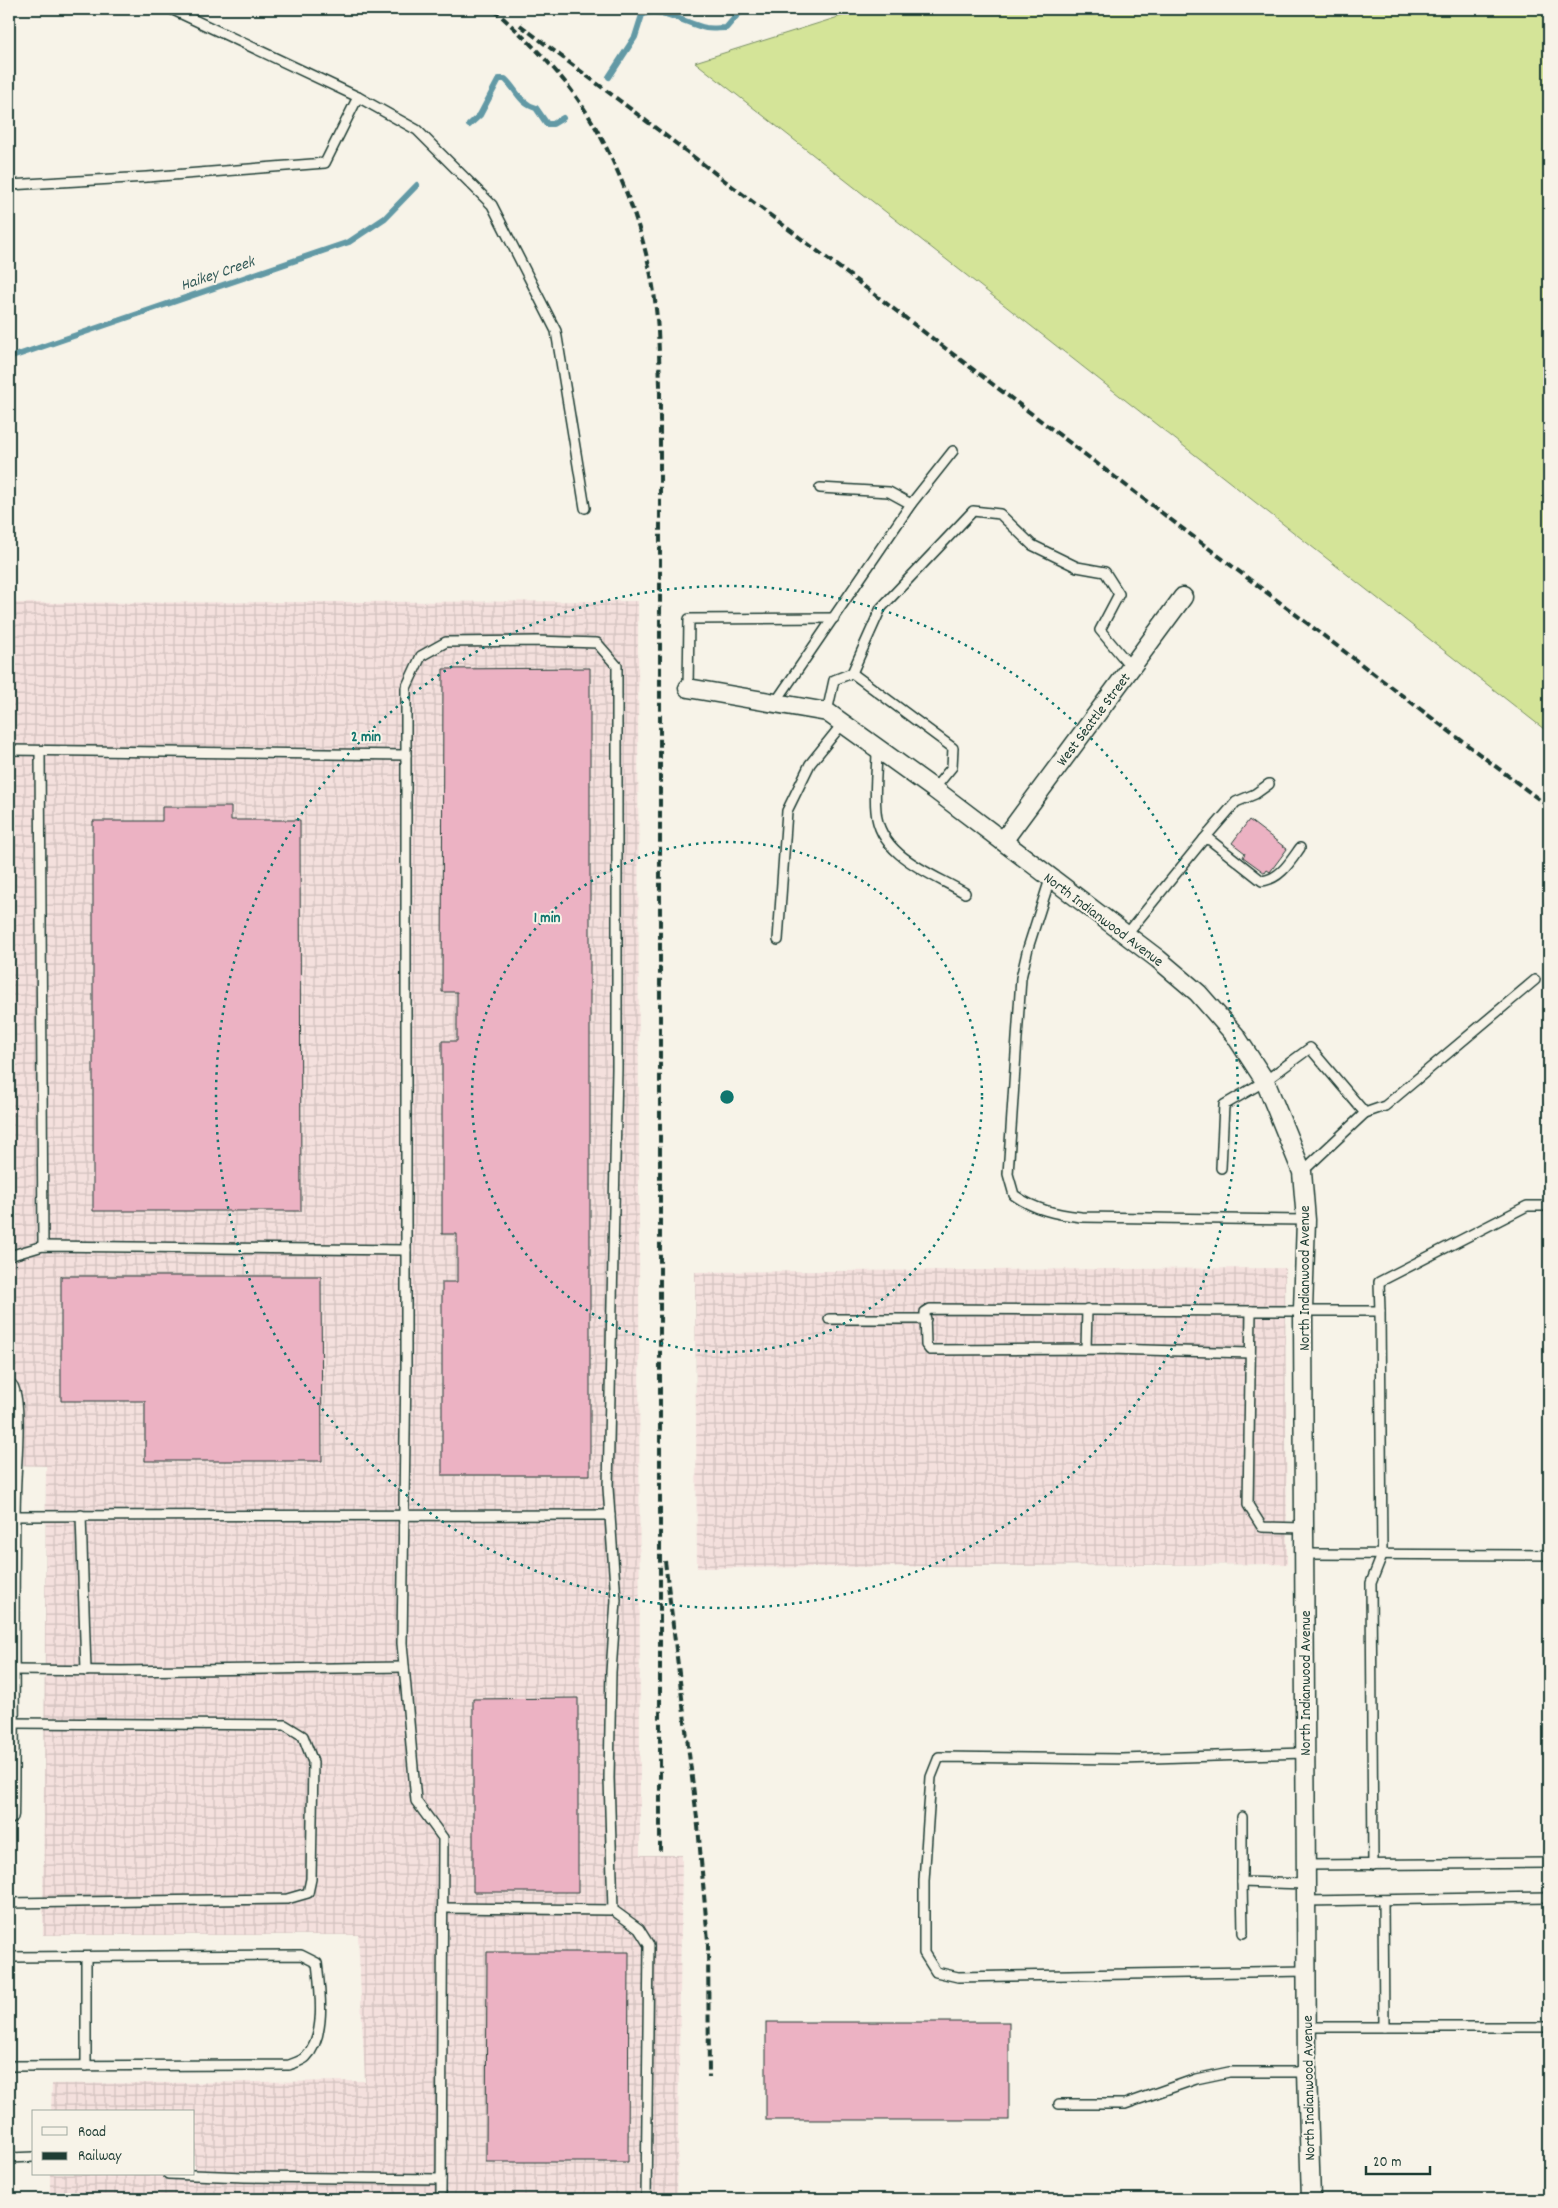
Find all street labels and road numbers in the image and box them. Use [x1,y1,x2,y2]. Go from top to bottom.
street label: West Seattle Street [1052,669,1137,771]
street label: North Indianwood Avenue [1038,868,1168,973]
street label: North Indianwood Avenue [1295,1205,1317,1351]
street label: North Indianwood Avenue [1296,1610,1318,1756]
street label: North Indianwood Avenue [1298,2015,1322,2161]

